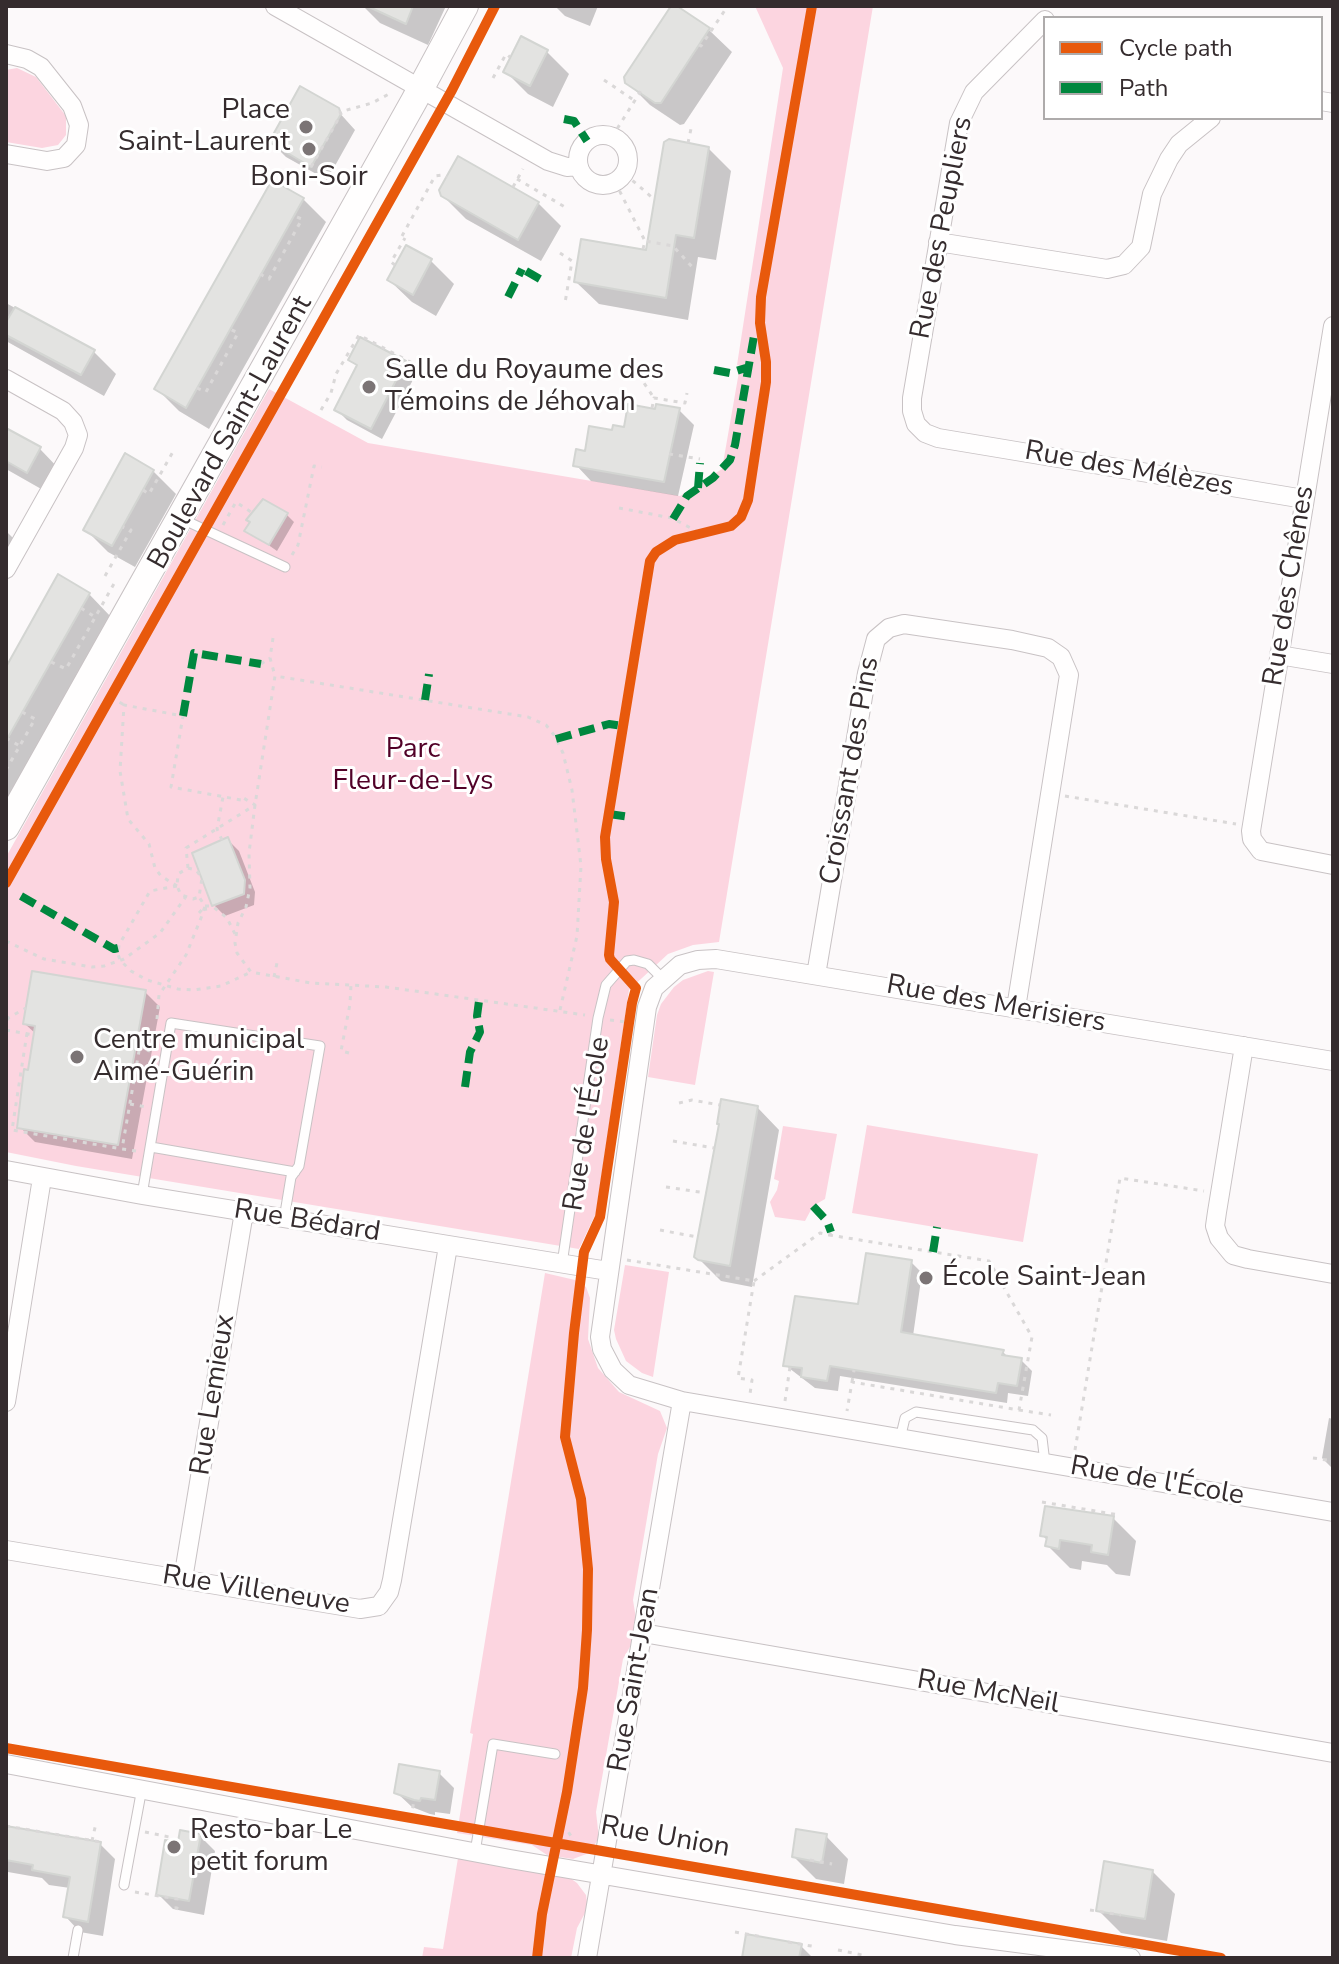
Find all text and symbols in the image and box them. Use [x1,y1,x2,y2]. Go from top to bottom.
legend [1043,16,1323,120]
text: Cycle path [1119,32,1233,64]
text: Path [1119,72,1168,104]
place label: Place Saint-Laurent [118,94,290,160]
street label: Rue des Peupliers [905,114,981,342]
marker: Place Saint-Laurent [297,118,315,136]
marker: Boni-Soir [300,140,318,158]
place label: Boni-Soir [250,161,368,195]
street label: Boulevard Saint-Laurent [142,290,320,576]
place label: Salle du Royaume des Témoins de Jéhovah [385,354,664,420]
marker: Salle du Royaume des Témoins de Jéhovah [360,378,378,396]
street label: Rue des Mélèzes [1022,435,1236,505]
street label: Rue des Chênes [1258,483,1322,689]
street label: Croissant des Pins [814,654,888,888]
park label: Parc Fleur-de-Lys [333,733,493,799]
street label: Rue des Merisiers [884,969,1108,1041]
place label: Centre municipal Aimé-Guérin [93,1024,304,1090]
street label: Rue de l'École [558,1035,618,1213]
marker: Centre municipal Aimé-Guérin [68,1048,86,1066]
street label: Rue Bédard [231,1194,383,1250]
place label: École Saint-Jean [942,1261,1147,1295]
marker: École Saint-Jean [917,1269,935,1287]
street label: Rue Lemieux [185,1312,243,1478]
street label: Rue de l'École [1067,1450,1247,1514]
street label: Rue Villeneuve [160,1560,352,1622]
street label: Rue Saint-Jean [602,1585,668,1775]
street label: Rue McNeil [914,1664,1062,1722]
street label: Rue Union [598,1810,732,1866]
place label: Resto-bar Le petit forum [190,1814,353,1880]
marker: Resto-bar Le petit forum [165,1838,183,1856]

